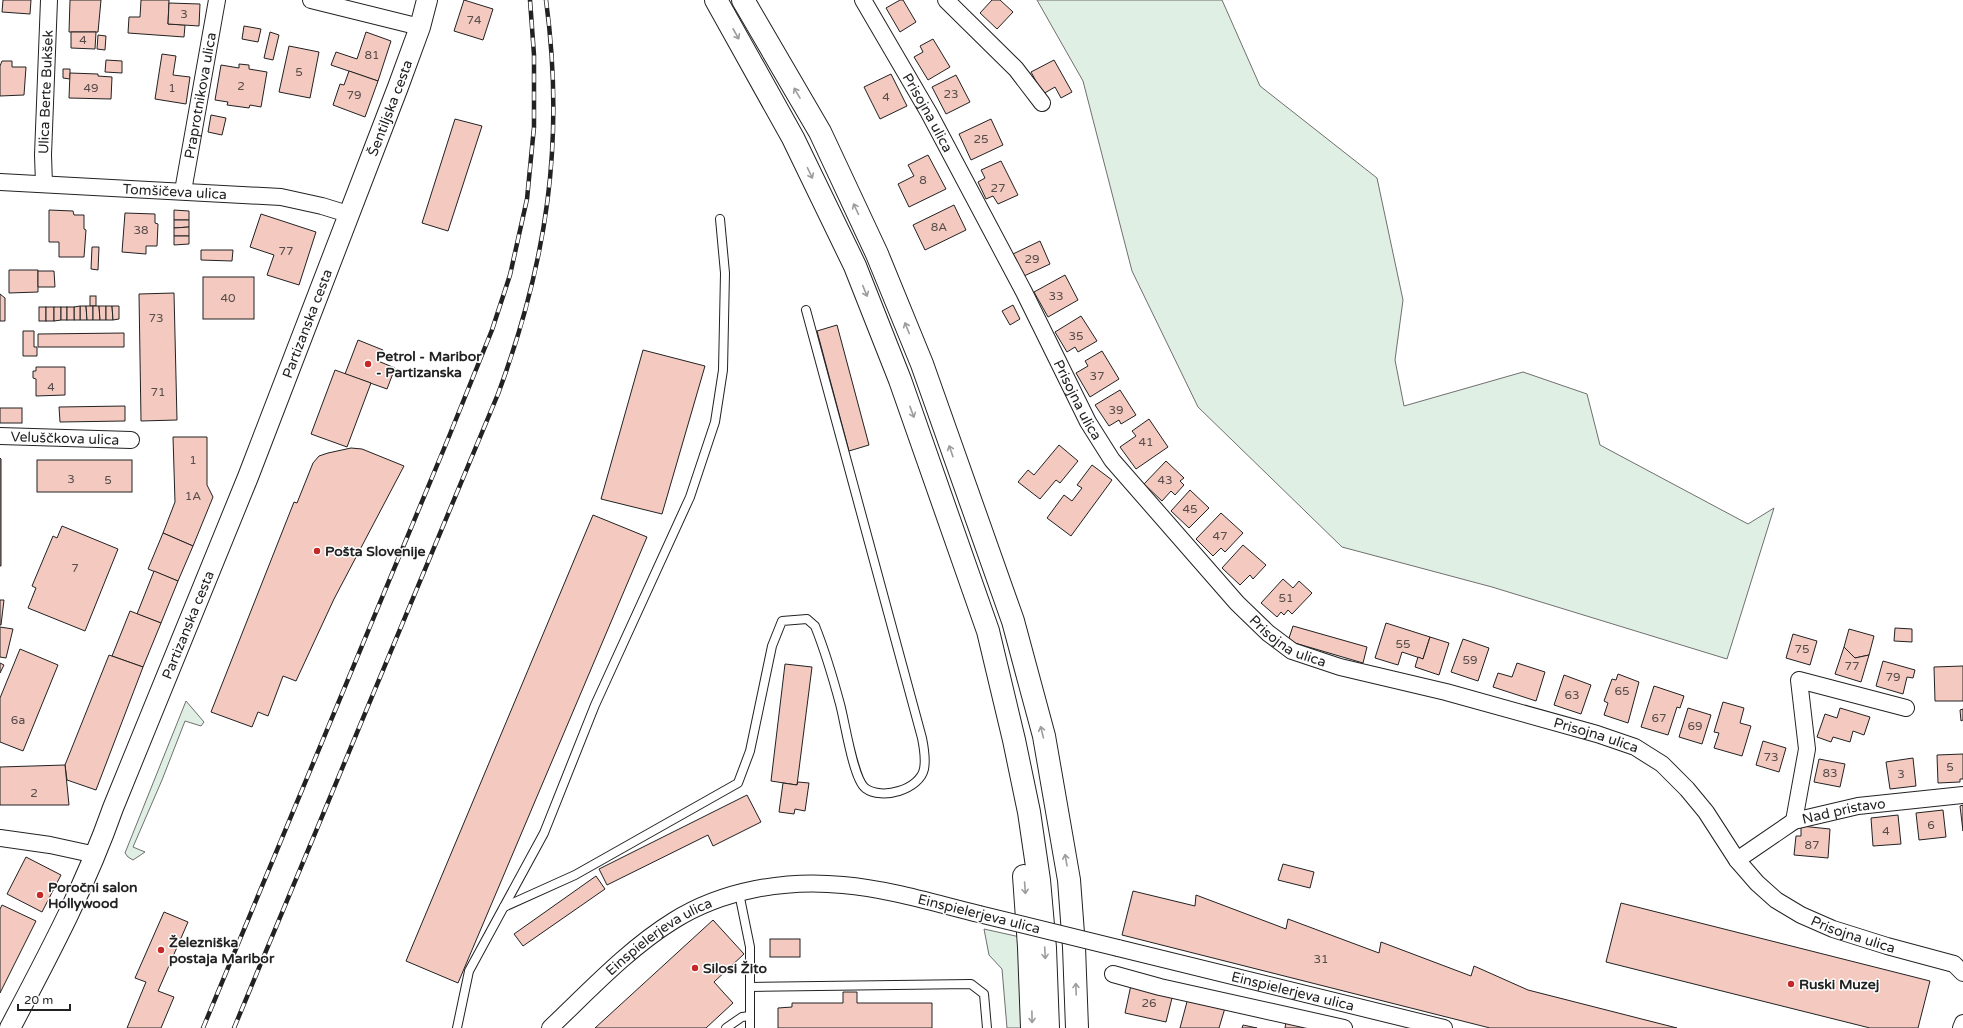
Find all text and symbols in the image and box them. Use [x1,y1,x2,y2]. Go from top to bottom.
house number: 3 [180,7,188,21]
house number: 74 [466,13,482,27]
one-way arrow [733,27,740,39]
street label: Ulica Berte Bukšek [35,29,56,154]
street label: Praprotnikova ulica [180,31,220,160]
house number: 4 [79,33,87,47]
house number: 81 [364,48,380,62]
street label: Šentiljska cesta [364,57,416,159]
house number: 5 [295,65,303,79]
street label: Prisojna ulica [899,70,957,155]
house number: 2 [237,79,245,93]
house number: 49 [83,81,99,95]
house number: 1 [168,81,176,95]
one-way arrow [793,87,801,99]
house number: 23 [943,87,959,101]
house number: 79 [346,88,362,102]
house number: 4 [882,90,890,104]
house number: 25 [973,132,989,146]
one-way arrow [807,167,814,179]
house number: 8 [919,173,927,187]
street label: Tomšičeva ulica [122,180,227,203]
house number: 27 [990,181,1006,195]
one-way arrow [852,203,859,215]
house number: 8A [931,220,947,234]
house number: 38 [133,223,149,237]
house number: 77 [278,244,294,258]
house number: 29 [1024,252,1040,266]
street label: Partizanska cesta [278,267,336,381]
one-way arrow [861,285,869,297]
house number: 33 [1048,289,1064,303]
house number: 40 [220,291,236,305]
house number: 73 [148,311,164,325]
one-way arrow [903,323,910,335]
house number: 35 [1068,329,1084,343]
place label: Petrol - Maribor - Partizanska [376,348,482,381]
street label: Prisojna ulica [1050,357,1106,443]
marker: Petrol - Maribor - Partizanska [363,359,373,369]
house number: 37 [1089,369,1105,383]
house number: 4 [47,380,55,394]
house number: 71 [150,385,166,399]
house number: 39 [1108,403,1124,417]
one-way arrow [909,406,916,419]
street label: Veluščkova ulica [10,428,120,448]
house number: 41 [1138,435,1154,449]
one-way arrow [947,445,955,457]
house number: 1 [189,453,197,467]
house number: 3 [67,472,75,486]
house number: 5 [104,473,112,487]
house number: 43 [1157,473,1173,487]
house number: 1A [185,489,201,503]
house number: 45 [1182,502,1198,516]
house number: 47 [1212,529,1228,543]
place label: Pošta Slovenije [325,543,425,560]
marker: Pošta Slovenije [312,546,322,556]
house number: 7 [71,561,79,575]
street label: Partizanska cesta [158,568,217,682]
house number: 51 [1278,591,1294,605]
street label: Prisojna ulica [1246,611,1328,670]
house number: 55 [1395,637,1411,651]
house number: 75 [1794,642,1810,656]
house number: 59 [1462,653,1478,667]
house number: 77 [1844,659,1860,673]
house number: 79 [1885,670,1901,684]
house number: 65 [1614,684,1630,698]
house number: 63 [1564,688,1580,702]
house number: 67 [1651,711,1667,725]
house number: 6a [11,713,25,727]
street label: Prisojna ulica [1552,714,1641,756]
house number: 69 [1687,719,1703,733]
one-way arrow [1038,726,1046,739]
house number: 73 [1763,750,1779,764]
house number: 5 [1946,760,1954,774]
house number: 83 [1822,766,1838,780]
house number: 3 [1897,767,1905,781]
house number: 2 [30,786,38,800]
street label: Nad pristavo [1800,795,1886,827]
house number: 6 [1927,818,1935,832]
house number: 4 [1882,824,1890,838]
house number: 87 [1804,838,1820,852]
one-way arrow [1062,853,1070,866]
place label: Poročni salon Hollywood [48,879,138,912]
one-way arrow [1021,881,1028,894]
marker: Poročni salon Hollywood [35,890,45,900]
street label: Einspielerjeva ulica [916,891,1042,937]
street label: Einspielerjeva ulica [602,894,714,979]
street label: Prisojna ulica [1808,912,1897,956]
place label: Železniška postaja Maribor [169,934,275,967]
marker: Železniška postaja Maribor [156,945,166,955]
one-way arrow [1042,946,1049,959]
house number: 31 [1313,952,1329,966]
place label: Silosi Žito [703,960,767,977]
marker: Silosi Žito [690,963,700,973]
street label: Einspielerjeva ulica [1230,968,1356,1014]
place label: Ruski Muzej [1799,976,1879,993]
marker: Ruski Muzej [1786,979,1796,989]
one-way arrow [1072,983,1080,996]
scale bar [18,986,70,1012]
text: 20 m [24,993,53,1007]
house number: 26 [1141,996,1157,1010]
one-way arrow [1028,1010,1036,1023]

